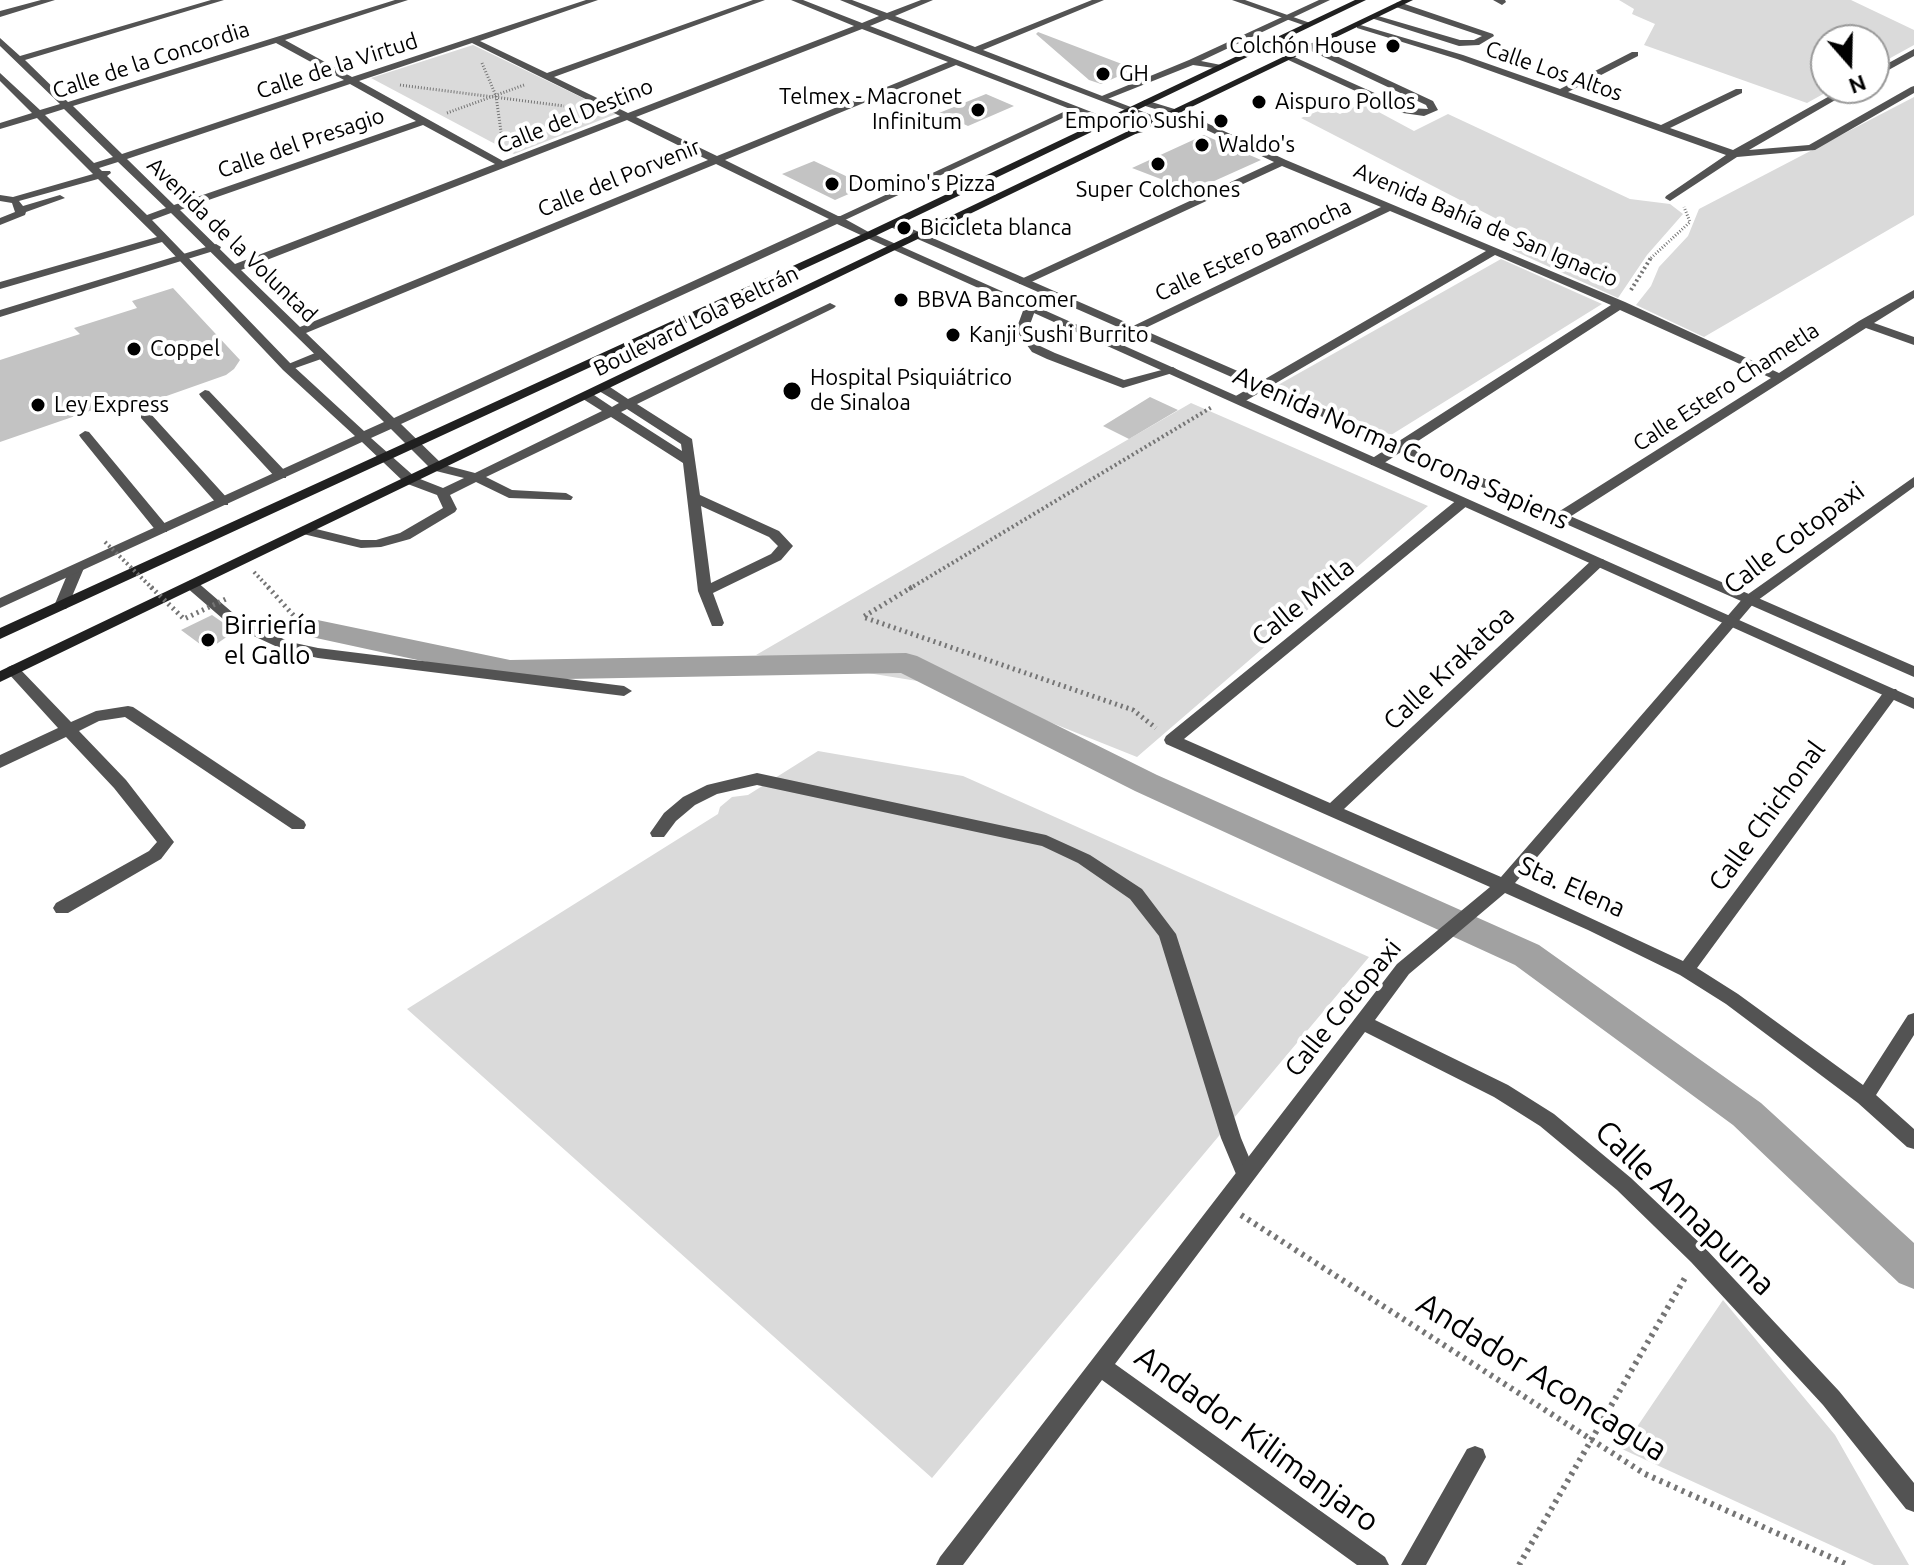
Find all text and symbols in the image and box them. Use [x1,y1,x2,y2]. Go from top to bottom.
street label: Calle de la Concordia [49,16,253,104]
north arrow [1810,24,1890,104]
street label: Calle de la Virtud [253,27,421,105]
place label: Colchón House [1229,33,1377,59]
street label: Calle Los Altos [1482,35,1626,107]
marker: Colchón House [1384,37,1402,55]
place label: GH [1119,61,1149,87]
marker: GH [1094,65,1112,83]
text: N [1846,71,1870,100]
street label: Calle del Destino [493,73,657,159]
place label: Telmex - Macronet Infinitum [779,84,962,136]
place label: Aispuro Pollos [1275,89,1416,115]
marker: Aispuro Pollos [1250,93,1268,111]
marker: Telmex - Macronet Infinitum [969,101,987,119]
street label: Calle del Presagio [214,102,388,184]
place label: Emporio Sushi [1065,108,1205,134]
marker: Emporio Sushi [1212,112,1230,130]
place label: Waldo's [1218,132,1295,158]
street label: Calle del Porvenir [534,133,704,223]
marker: Waldo's [1193,136,1211,154]
street label: Avenida de la Voluntad [142,152,322,328]
marker: Super Colchones [1149,155,1167,173]
street label: Avenida Bahía de San Ignacio [1350,157,1622,293]
place label: Domino's Pizza [848,171,996,197]
marker: Domino's Pizza [823,175,841,193]
place label: Super Colchones [1076,177,1240,203]
street label: Calle Estero Bamocha [1151,193,1355,307]
place label: Bicicleta blanca [920,215,1072,241]
marker: Bicicleta blanca [895,219,913,237]
street label: Boulevard Lola Beltrán [589,260,803,382]
place label: BBVA Bancomer [917,287,1077,313]
marker: BBVA Bancomer [892,291,910,309]
street label: Calle Estero Chametla [1628,317,1824,457]
place label: Kanji Sushi Burrito [969,322,1149,348]
marker: Kanji Sushi Burrito [944,326,962,344]
place label: Coppel [150,336,220,362]
marker: Coppel [125,340,143,358]
street label: Avenida Norma Corona Sapiens [1228,360,1574,536]
place label: Hospital Psiquiátrico de Sinaloa [810,365,1012,416]
marker: Hospital Psiquiátrico de Sinaloa [781,380,803,402]
place label: Ley Express [54,392,169,418]
marker: Ley Express [29,396,47,414]
street label: Calle Cotopaxi [1718,475,1870,601]
street label: Calle Mitla [1246,551,1360,653]
street label: Calle Krakatoa [1377,599,1521,737]
place label: Birriería el Gallo [224,609,317,670]
marker: Birriería el Gallo [199,631,217,649]
street label: Calle Chichonal [1702,735,1832,897]
street label: Sta. Elena [1514,850,1630,924]
street label: Calle Cotopaxi [1278,933,1408,1083]
street label: Calle Annapurna [1587,1112,1783,1304]
street label: Andador Aconcagua [1410,1284,1674,1470]
street label: Andador Kilimanjaro [1127,1337,1387,1541]

